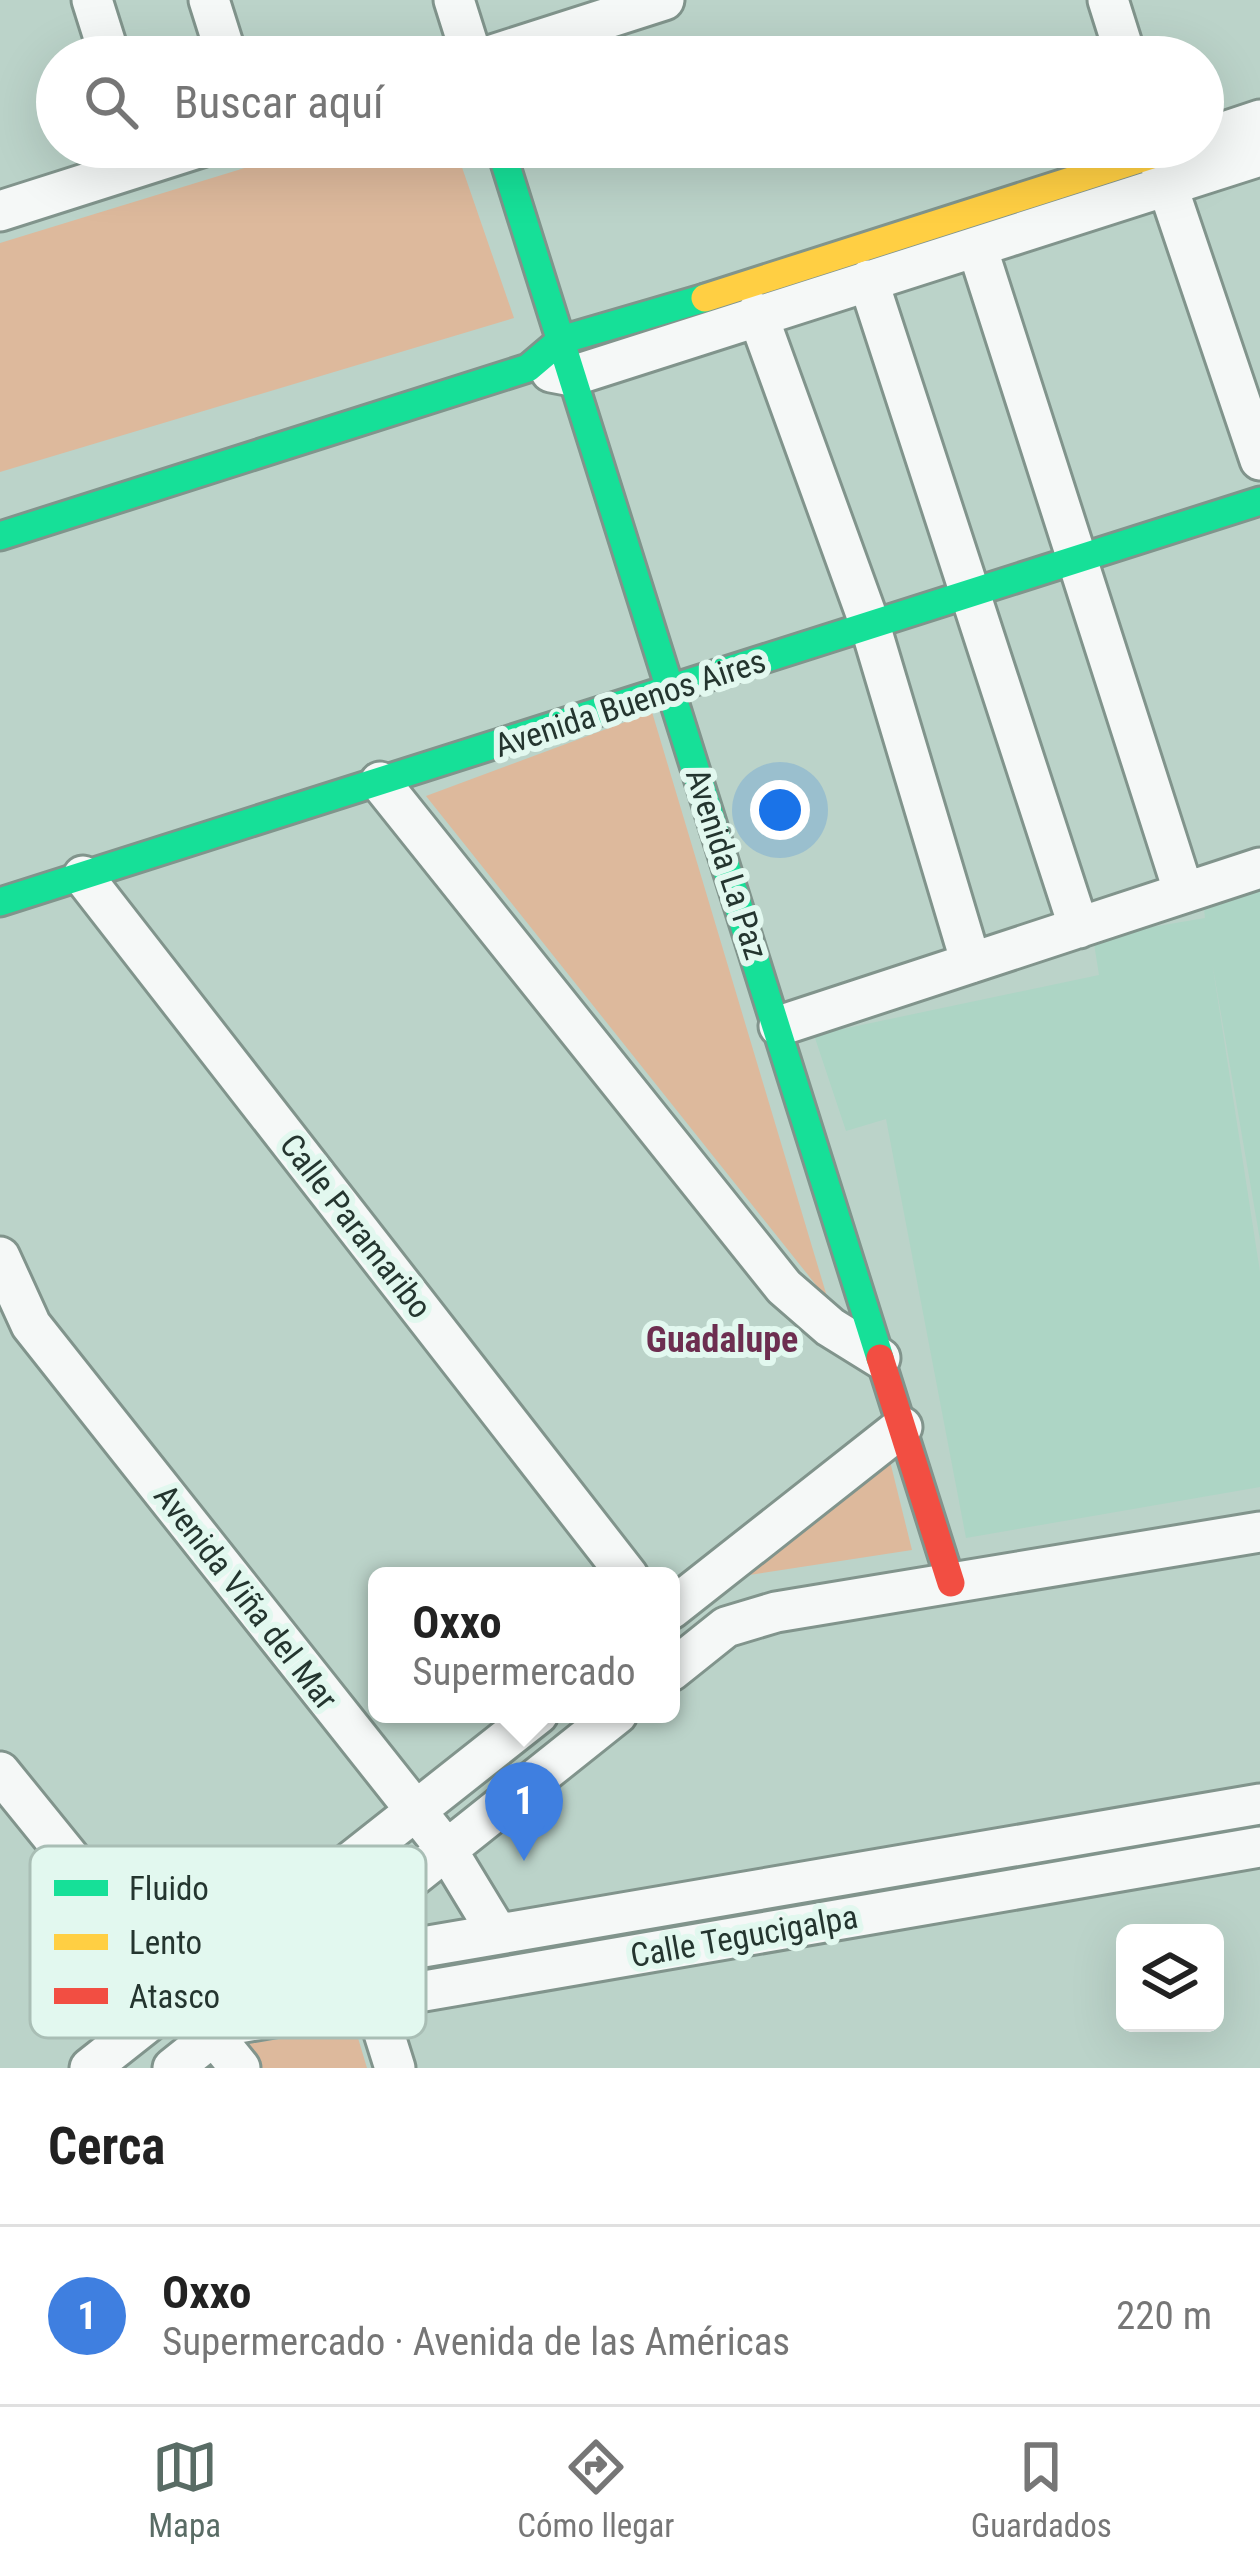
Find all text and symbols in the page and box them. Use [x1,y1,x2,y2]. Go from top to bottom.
search box [36,36,1224,168]
icon: search [78,69,144,135]
text: Buscar aquí [174,76,384,129]
street label: Avenida Buenos Aires [490,641,770,765]
street label: Avenida La Paz [678,764,776,964]
your location [750,780,810,840]
street label: Calle Paramaribo [272,1126,440,1326]
district label: Guadalupe [646,1319,798,1361]
street label: Avenida Viña del Mar [146,1477,346,1717]
popup [368,1567,680,1723]
text: Oxxo [412,1596,502,1649]
text: Supermercado [412,1649,636,1695]
pin: 1 [485,1762,563,1861]
legend [30,1846,426,2038]
text: Fluido [129,1869,209,1908]
street label: Calle Tegucigalpa [627,1897,861,1975]
text: Lento [129,1923,202,1962]
map controls [1116,1924,1224,2032]
button: layers [1116,1924,1224,2032]
text: Atasco [129,1977,220,2016]
text: Cerca [48,2117,165,2176]
text: Oxxo [162,2266,251,2319]
text: 1 [77,2293,97,2339]
text: 220 m [1116,2293,1212,2339]
text: Supermercado · Avenida de las Américas [162,2319,790,2365]
tab: Mapa [148,2434,221,2545]
tab: Cómo llegar [517,2434,674,2545]
tab: Guardados [971,2434,1112,2545]

